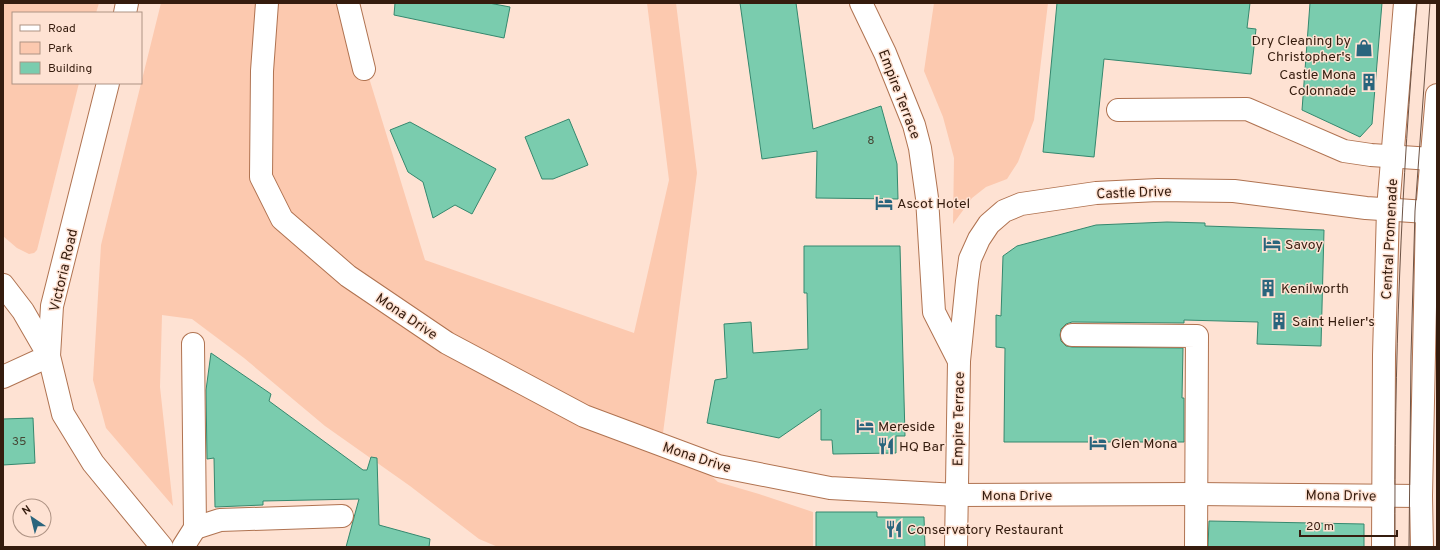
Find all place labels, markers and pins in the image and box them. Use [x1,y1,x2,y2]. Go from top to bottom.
place label: Dry Cleaning by Christopher's [1251,33,1351,66]
shop icon: Dry Cleaning by Christopher's [1354,38,1374,58]
place label: Castle Mona Colonnade [1279,67,1356,100]
building icon: Castle Mona Colonnade [1359,72,1379,92]
hotel icon: Ascot Hotel [874,193,894,213]
place label: Ascot Hotel [897,196,970,213]
hotel icon: Savoy [1262,234,1282,254]
place label: Savoy [1285,237,1323,254]
building icon: Kenilworth [1258,278,1278,298]
place label: Kenilworth [1281,281,1349,298]
building icon: Saint Helier's [1269,311,1289,331]
place label: Saint Helier's [1292,314,1375,331]
hotel icon: Mereside [855,416,875,436]
place label: Mereside [878,419,935,436]
hotel icon: Glen Mona [1088,433,1108,453]
restaurant icon: HQ Bar [876,436,896,456]
place label: Glen Mona [1111,436,1178,453]
place label: HQ Bar [899,439,945,456]
restaurant icon: Conservatory Restaurant [884,519,904,539]
place label: Conservatory Restaurant [907,522,1064,539]

